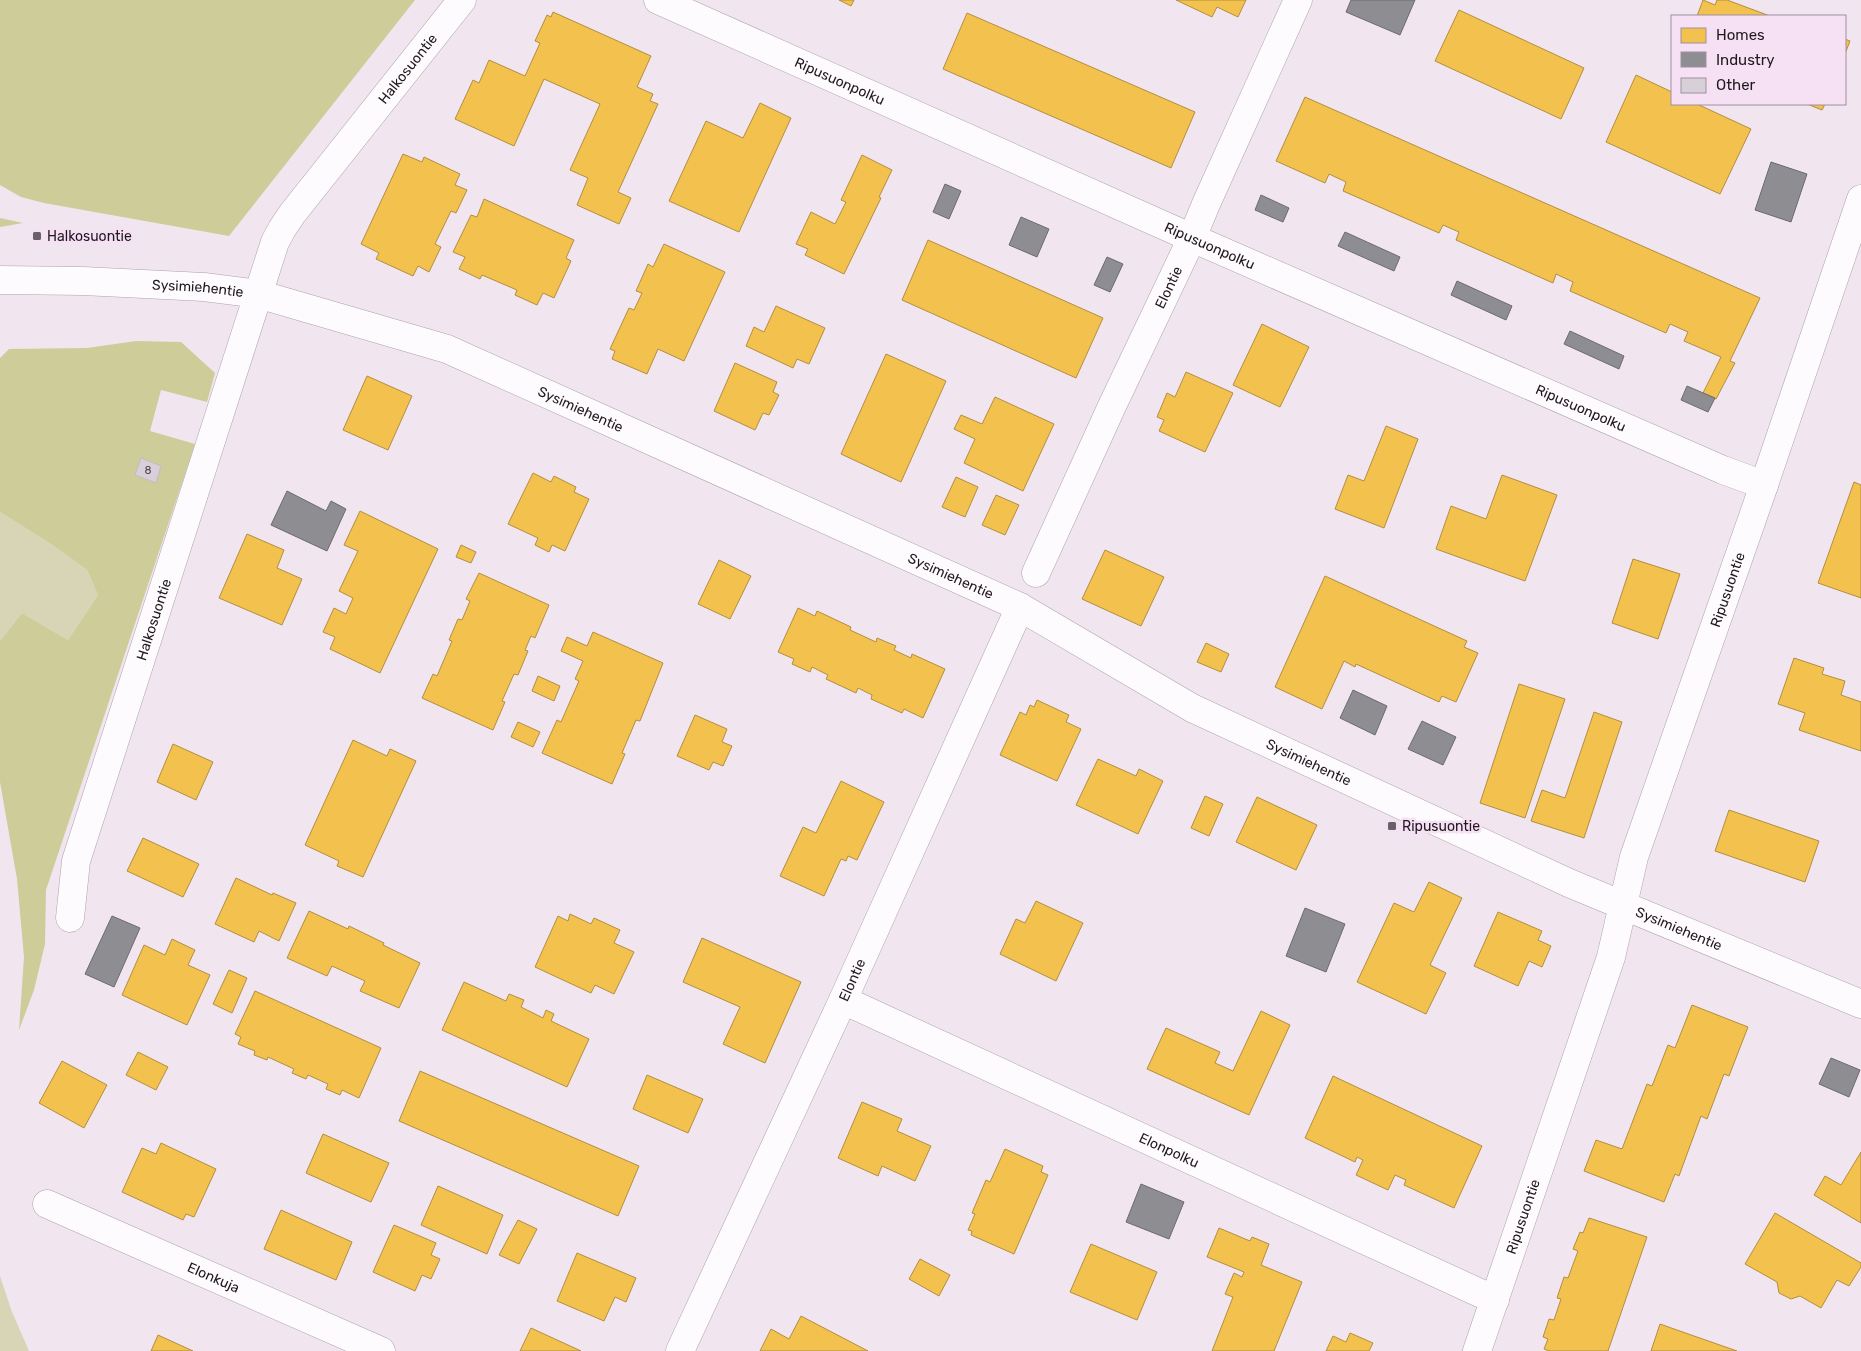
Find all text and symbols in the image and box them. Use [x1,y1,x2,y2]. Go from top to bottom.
legend [1671,15,1846,105]
text: Homes [1716,26,1765,44]
street label: Halkosuontie [375,30,441,107]
text: Industry [1716,51,1775,69]
street label: Ripusuonpolku [792,54,887,109]
text: Other [1716,76,1756,94]
street label: Ripusuonpolku [1162,219,1257,273]
place label: Halkosuontie [47,228,132,245]
marker: Halkosuontie [31,230,43,242]
street label: Elontie [1152,263,1186,311]
street label: Sysimiehentie [152,276,245,301]
street label: Ripusuonpolku [1533,381,1628,436]
street label: Sysimiehentie [535,383,626,436]
house number: 8 [145,464,152,477]
street label: Sysimiehentie [905,550,996,603]
street label: Ripusuontie [1707,550,1749,629]
street label: Halkosuontie [133,577,175,663]
street label: Sysimiehentie [1263,736,1354,790]
place label: Ripusuontie [1402,818,1480,835]
marker: Ripusuontie [1386,820,1398,832]
street label: Sysimiehentie [1633,904,1725,955]
street label: Elontie [835,956,870,1004]
street label: Elonpolku [1136,1129,1201,1172]
street label: Ripusuontie [1503,1177,1544,1256]
street label: Elonkuja [185,1259,242,1297]

